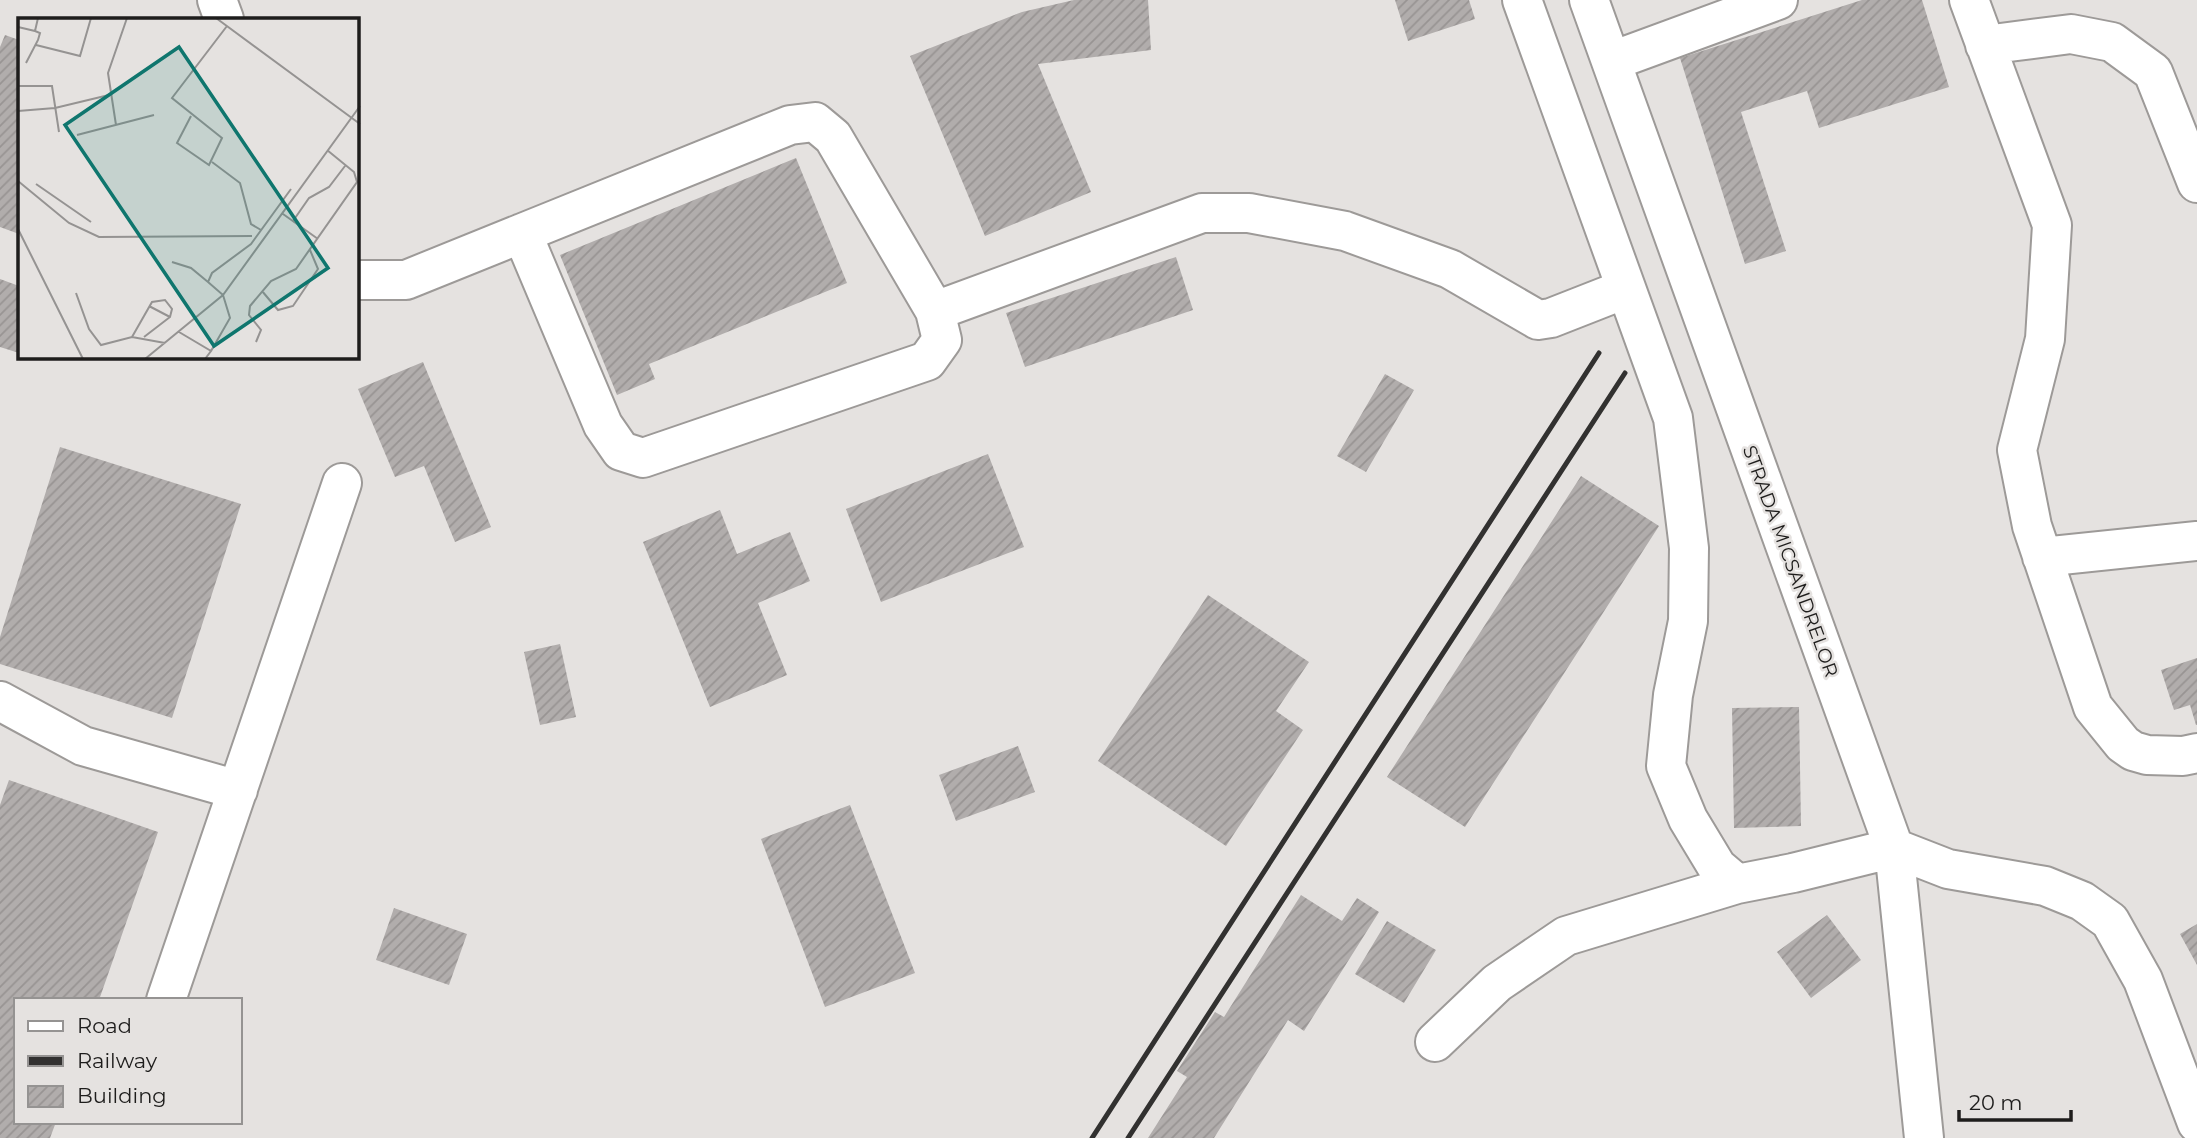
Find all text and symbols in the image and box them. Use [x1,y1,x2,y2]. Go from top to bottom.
inset map [18,18,359,359]
street label: STRADA MICSANDRELOR [1738,442,1843,680]
legend [14,998,242,1124]
text: Road [77,1013,132,1038]
text: Railway [77,1048,158,1073]
scale bar [1959,1078,2071,1122]
text: Building [77,1083,167,1108]
text: 20 m [1969,1090,2023,1115]

